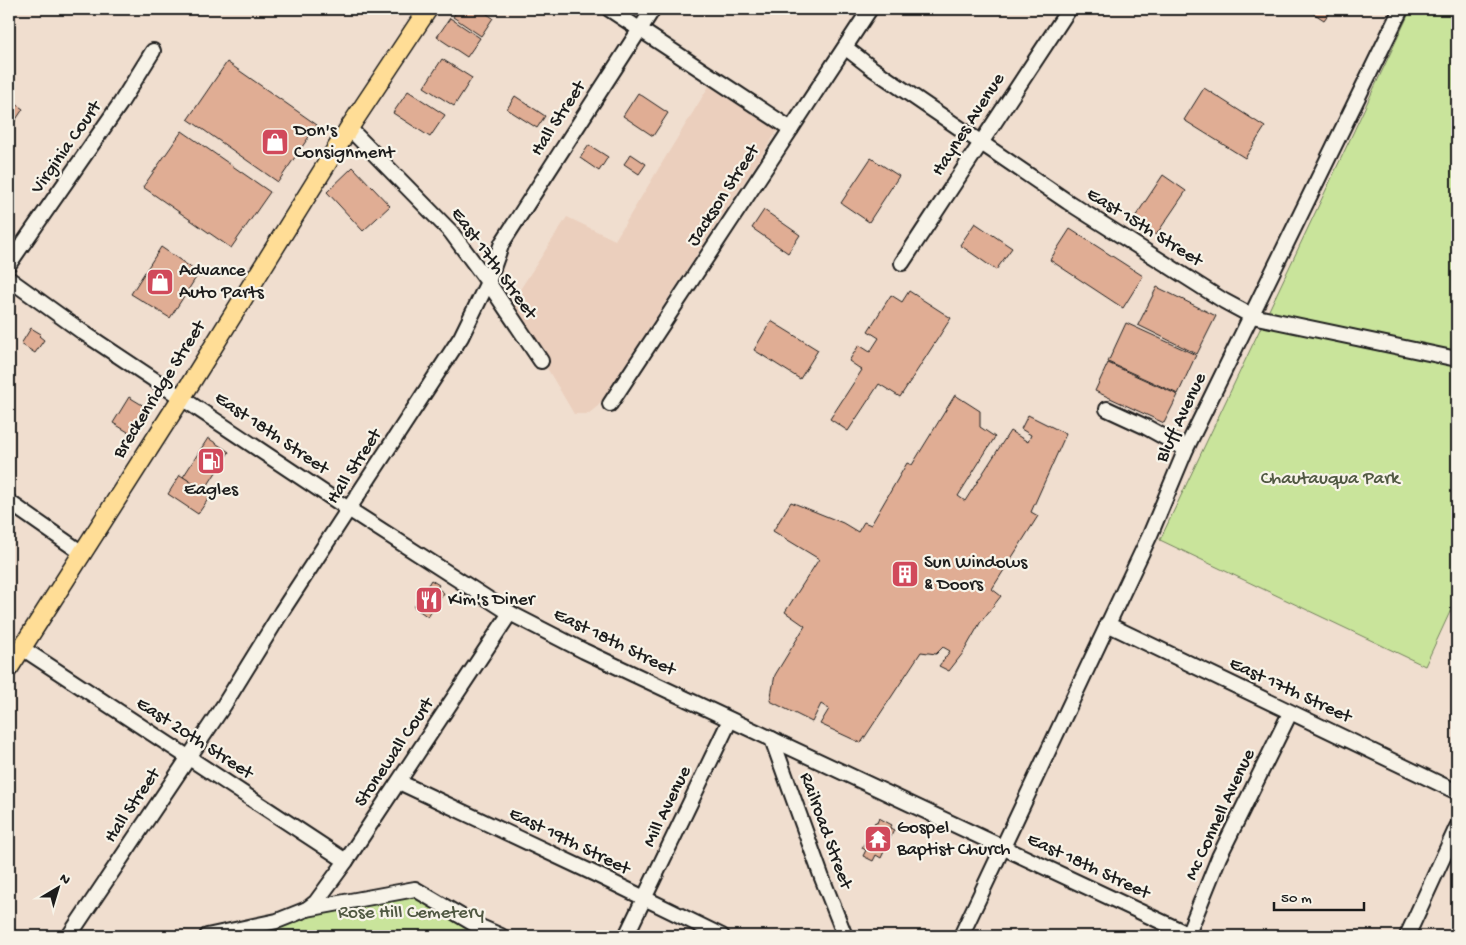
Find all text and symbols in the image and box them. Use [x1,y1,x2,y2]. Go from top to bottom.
street label: Haynes Avenue [927,69,1011,181]
street label: Hall Street [526,75,593,161]
street label: Virginia Court [26,95,109,200]
place label: Don's Consignment [292,120,396,165]
shop icon: Don's Consignment [260,127,290,157]
street label: Jackson Street [683,139,767,251]
street label: East 15th Street [1082,183,1208,274]
street label: East 17th Street [445,204,543,326]
place label: Advance Auto Parts [179,260,265,305]
shop icon: Advance Auto Parts [145,267,175,297]
street label: Breckenridge Street [108,315,213,464]
street label: Bluff Avenue [1151,369,1213,467]
street label: East 18th Street [210,387,334,482]
street label: Hall Street [322,423,389,509]
fuel station icon: Eagles [196,446,226,476]
park label: Chautauqua Park [1261,468,1401,491]
place label: Eagles [184,479,239,502]
place label: Sun Windows & Doors [924,552,1028,597]
building icon: Sun Windows & Doors [890,559,920,589]
restaurant icon: Kim's Diner [414,585,444,615]
place label: Kim's Diner [448,589,537,612]
street label: East 18th Street [549,604,681,683]
street label: East 17th Street [1225,653,1357,730]
street label: Stonewall Court [350,692,441,812]
street label: East 20th Street [131,693,259,787]
street label: Mc Connell Avenue [1181,746,1262,884]
street label: Hall Street [100,763,168,848]
street label: Mill Avenue [639,763,698,851]
street label: Railroad Street [793,770,857,894]
street label: East 19th Street [505,803,635,882]
place label: Gospel Baptist Church [896,817,1011,862]
temple icon: Gospel Baptist Church [863,824,893,854]
street label: East 18th Street [1023,829,1155,906]
north arrow [32,862,82,912]
text: N [56,870,73,889]
scale bar [1274,880,1364,912]
text: 50 m [1281,890,1312,908]
park label: Rose Hill Cemetery [338,902,485,925]

